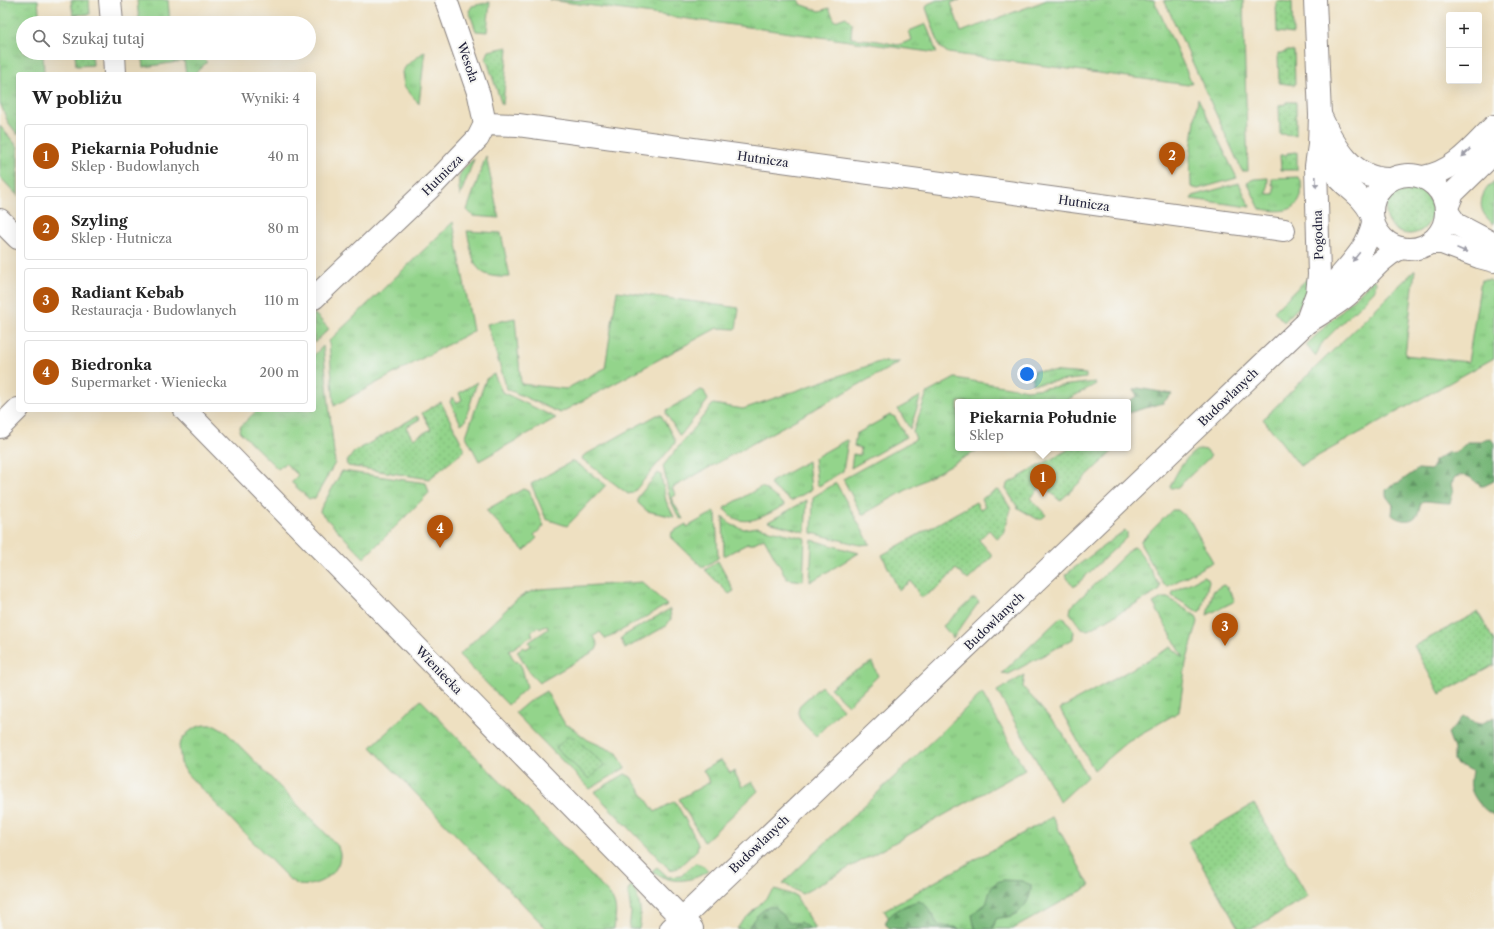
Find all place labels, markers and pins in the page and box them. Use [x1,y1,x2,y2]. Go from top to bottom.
pin: 2 [1159,142,1185,175]
pin: 1 [1030,464,1056,497]
pin: 4 [427,515,453,548]
pin: 3 [1212,613,1238,646]

